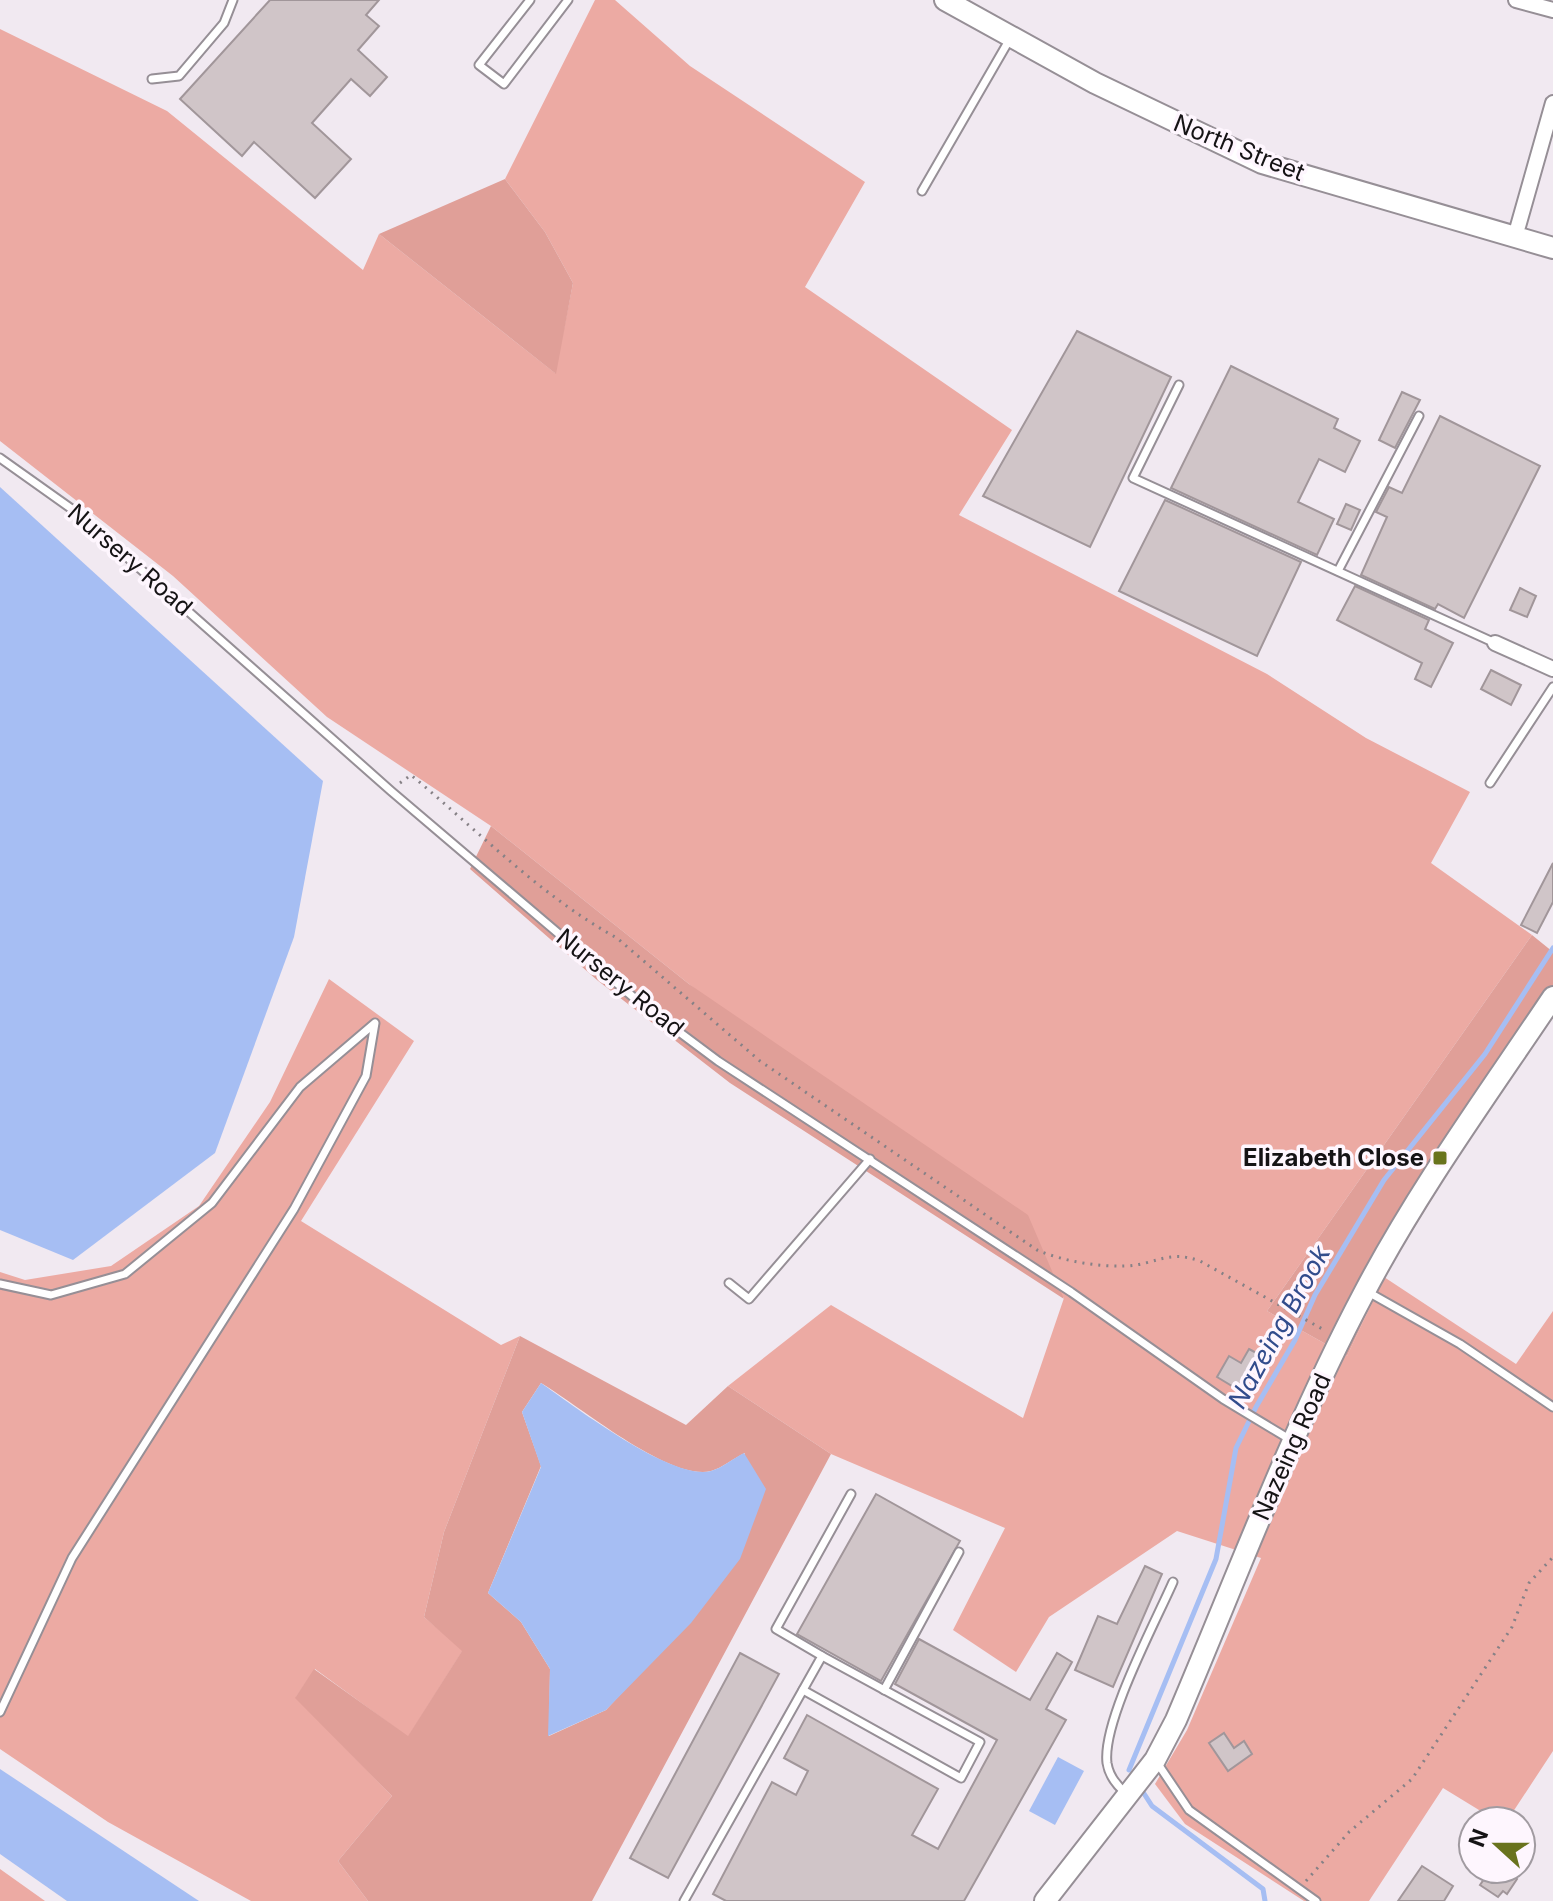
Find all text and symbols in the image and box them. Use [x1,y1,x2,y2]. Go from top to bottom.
street label: North Street [1170,108,1309,187]
street label: Nursery Road [62,498,199,622]
street label: Nursery Road [551,922,690,1043]
place label: Elizabeth Close [1243,1143,1424,1172]
marker: Elizabeth Close [1431,1149,1449,1167]
water label: Nazeing Brook [1221,1239,1336,1414]
street label: Nazeing Road [1246,1369,1337,1525]
north arrow [1457,1805,1537,1885]
text: N [1463,1825,1493,1850]

